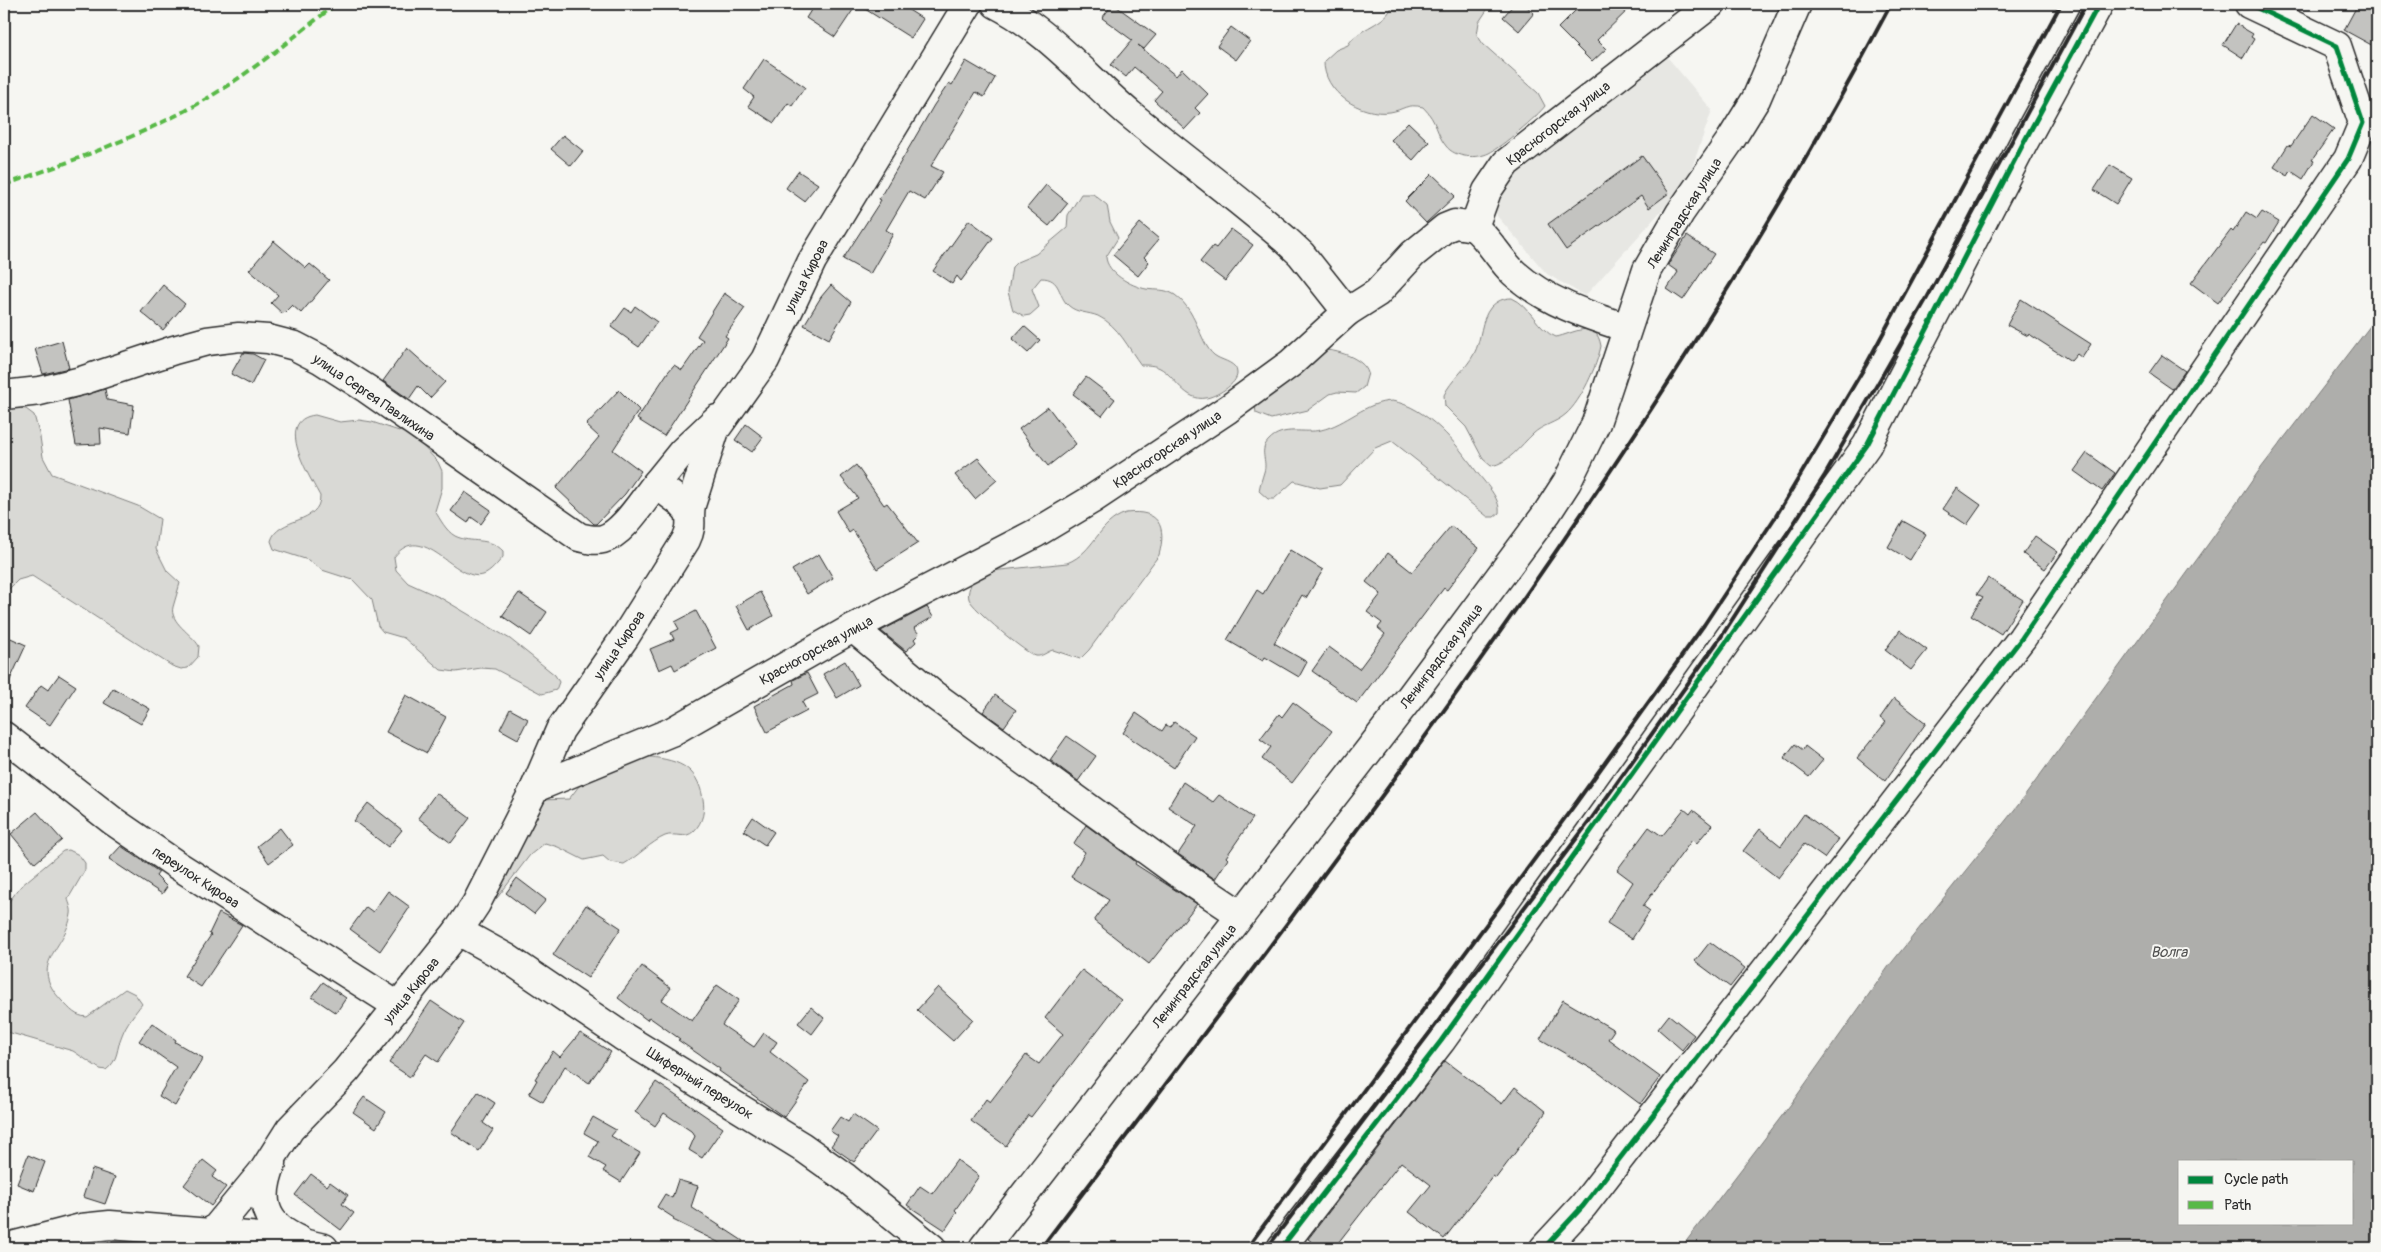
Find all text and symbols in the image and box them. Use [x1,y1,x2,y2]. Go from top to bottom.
street label: Красногорская улица [1503,78,1614,169]
street label: Ленинградская улица [1643,155,1725,273]
street label: улица Кирова [780,237,832,316]
street label: улица Сергея Павлихина [309,350,438,445]
street label: Красногорская улица [1110,407,1225,492]
street label: Ленинградская улица [1396,600,1486,713]
street label: улица Кирова [590,607,649,684]
street label: Красногорская улица [757,612,876,689]
street label: переулок Кирова [149,843,242,912]
street label: Ленинградская улица [1148,921,1240,1032]
water label: Волга [2151,943,2188,962]
street label: улица Кирова [379,954,443,1027]
street label: Шиферный переулок [643,1044,756,1123]
legend [2178,1160,2354,1224]
text: Cycle path [2224,1170,2288,1189]
text: Path [2224,1196,2251,1215]

